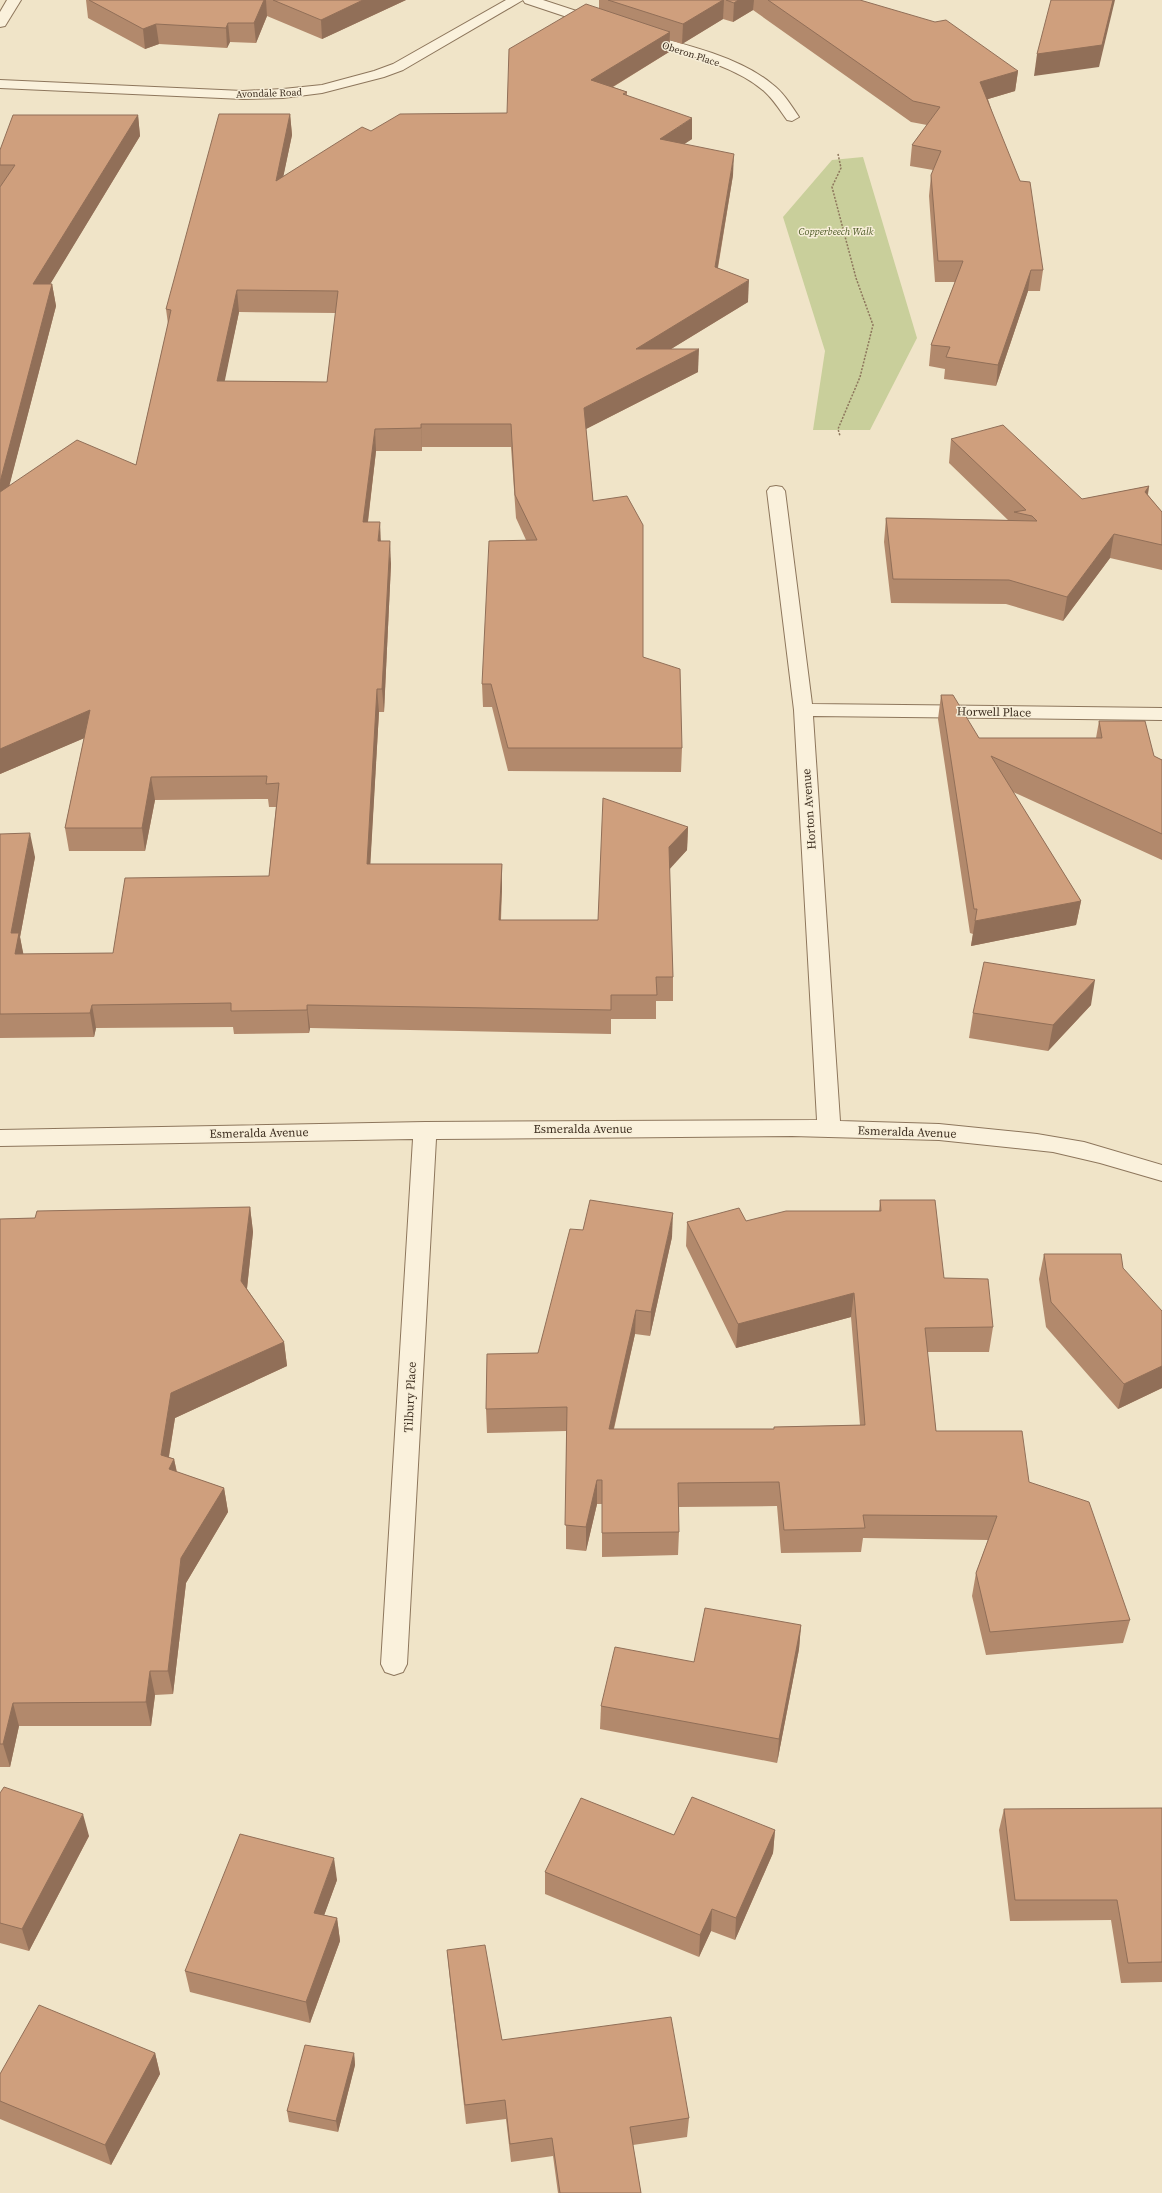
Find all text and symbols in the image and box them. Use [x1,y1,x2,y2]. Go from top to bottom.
street label: Oberon Place [661,39,721,69]
street label: Avondale Road [236,85,303,101]
park label: Copperbeech Walk [799,225,874,238]
street label: Horwell Place [957,703,1031,721]
street label: Horton Avenue [798,768,820,850]
street label: Esmeralda Avenue [534,1121,633,1137]
street label: Esmeralda Avenue [857,1122,957,1142]
street label: Esmeralda Avenue [209,1124,309,1142]
street label: Tilbury Place [400,1361,420,1433]

